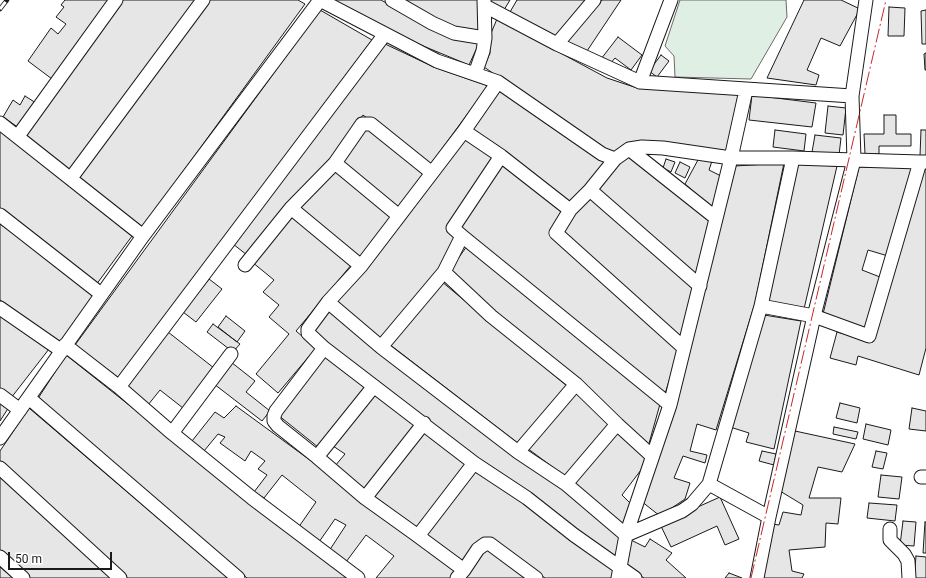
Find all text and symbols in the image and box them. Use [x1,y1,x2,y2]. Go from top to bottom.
scale bar [10,544,114,570]
text: 50 m [15,552,42,566]

